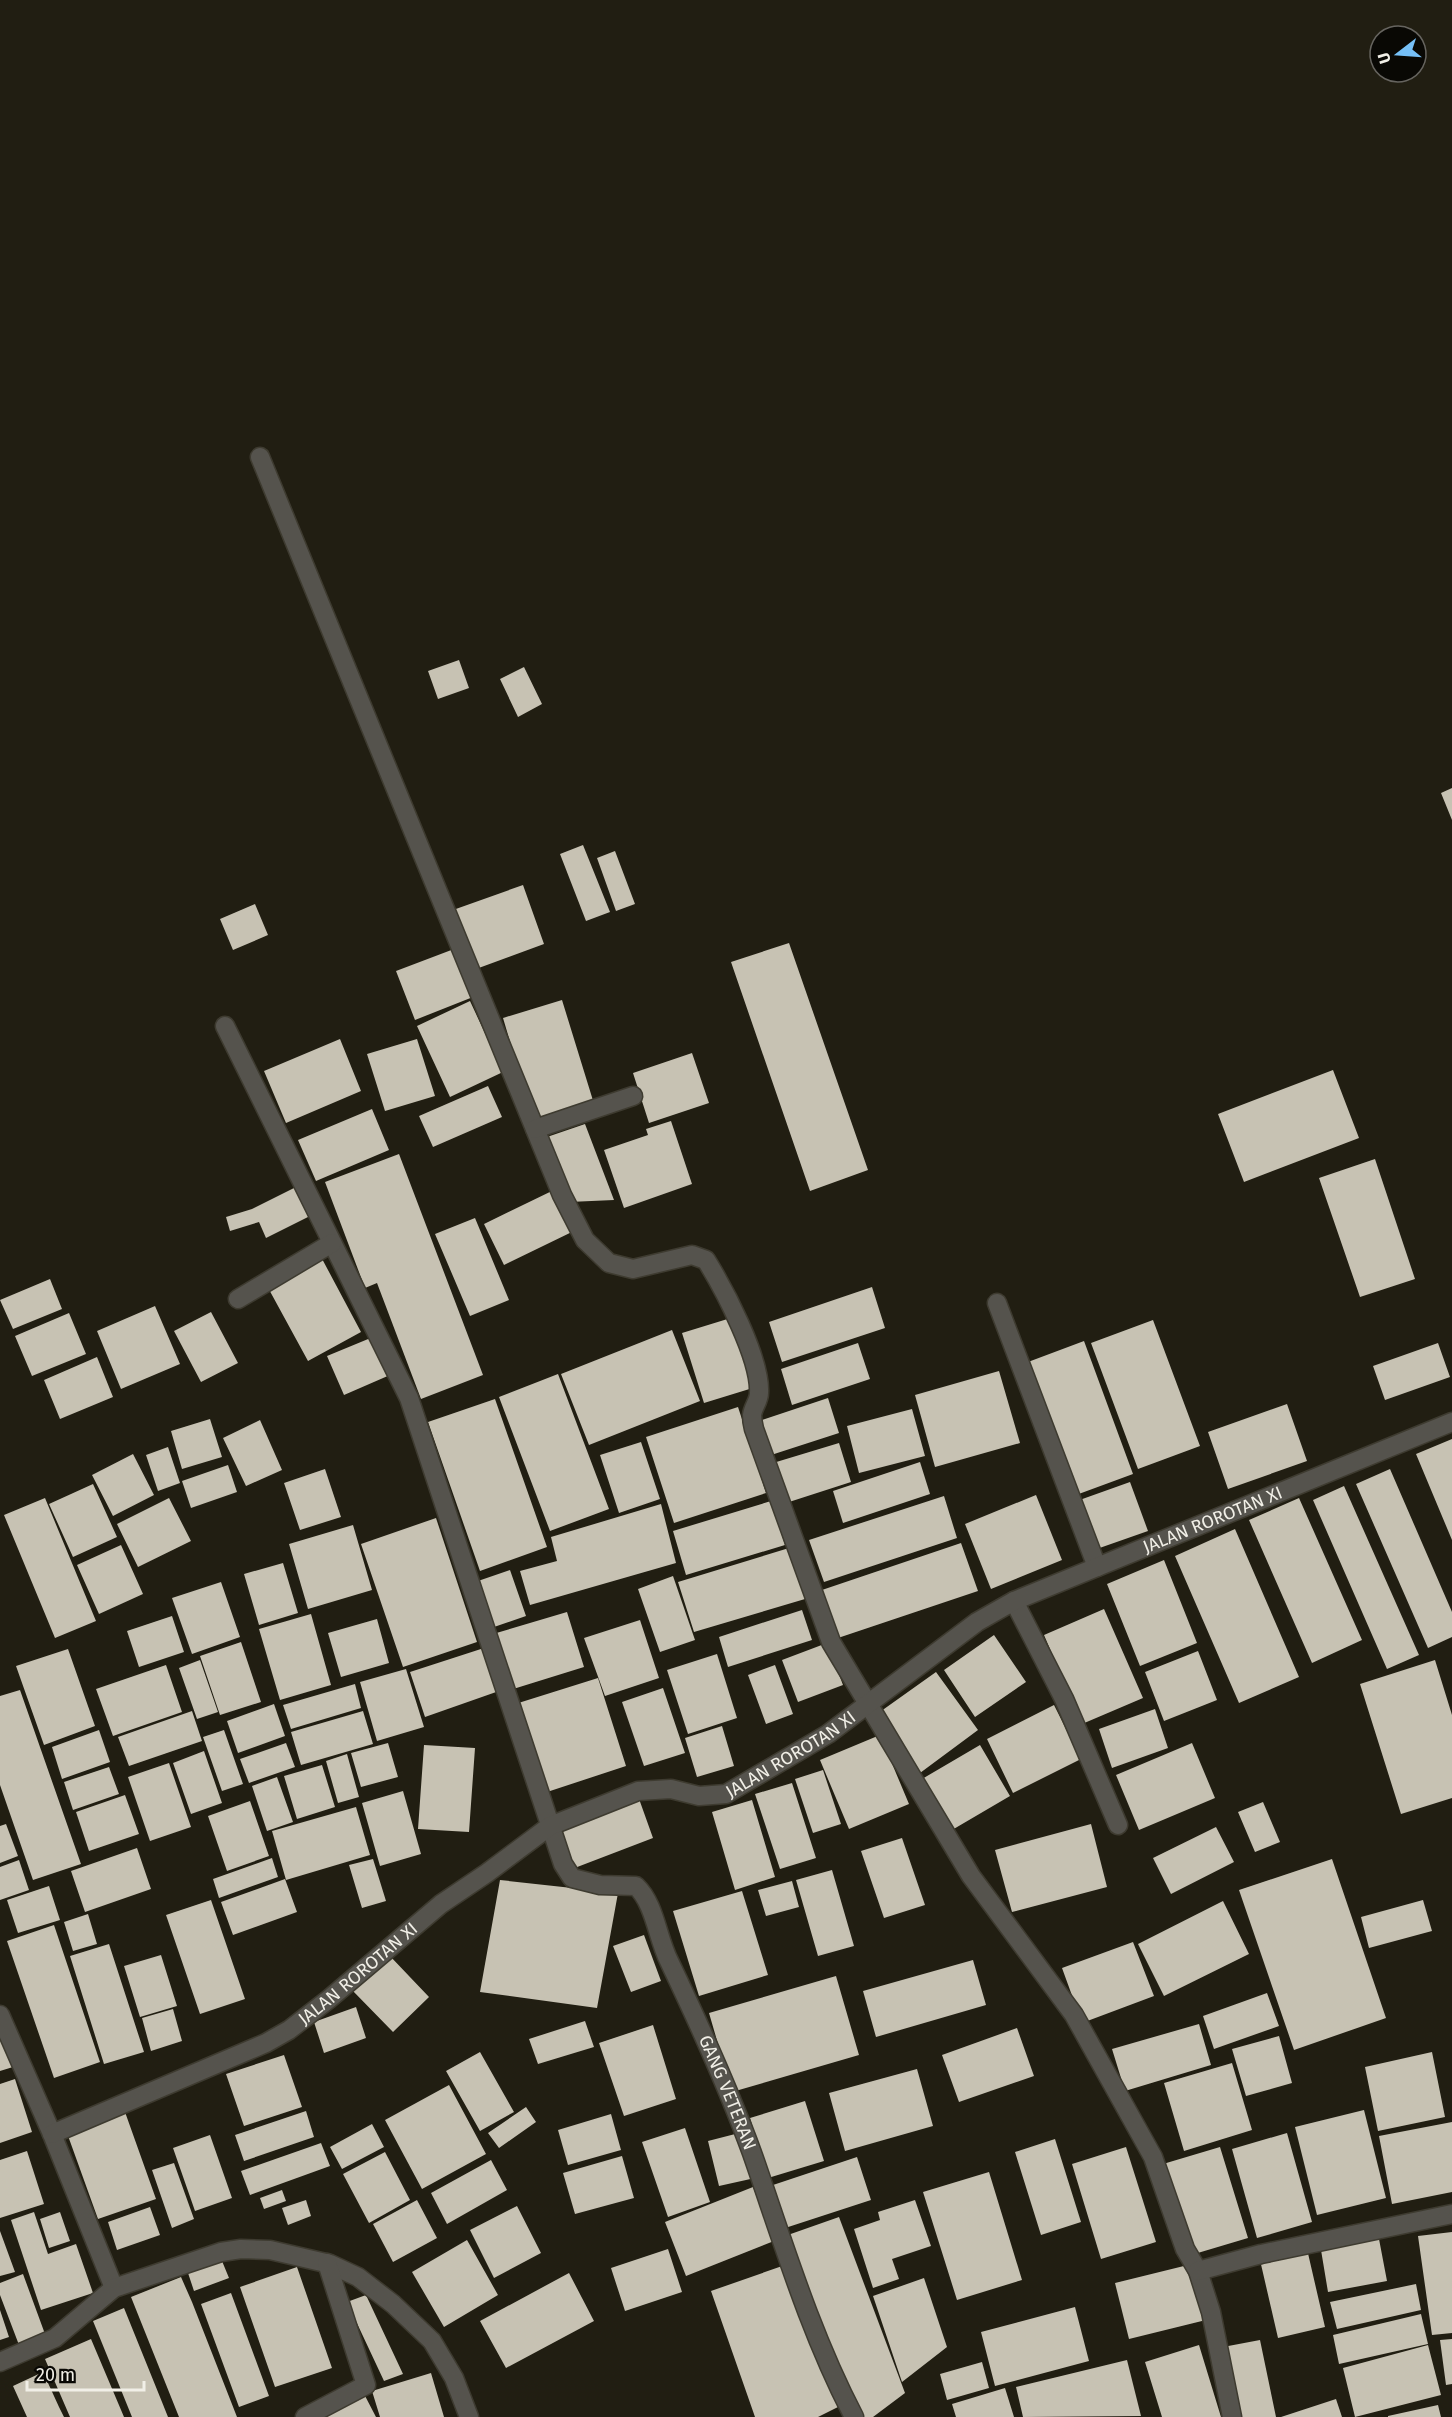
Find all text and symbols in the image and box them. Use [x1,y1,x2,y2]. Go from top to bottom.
north arrow [1368,24,1428,84]
text: U [1374,50,1395,66]
street label: JALAN ROROTAN XI [1140,1482,1286,1558]
street label: JALAN ROROTAN XI [722,1706,860,1803]
street label: JALAN ROROTAN XI [294,1918,422,2030]
street label: GANG VETERAN [694,2032,761,2153]
scale bar [27,2354,144,2392]
text: 20 m [36,2364,75,2386]

